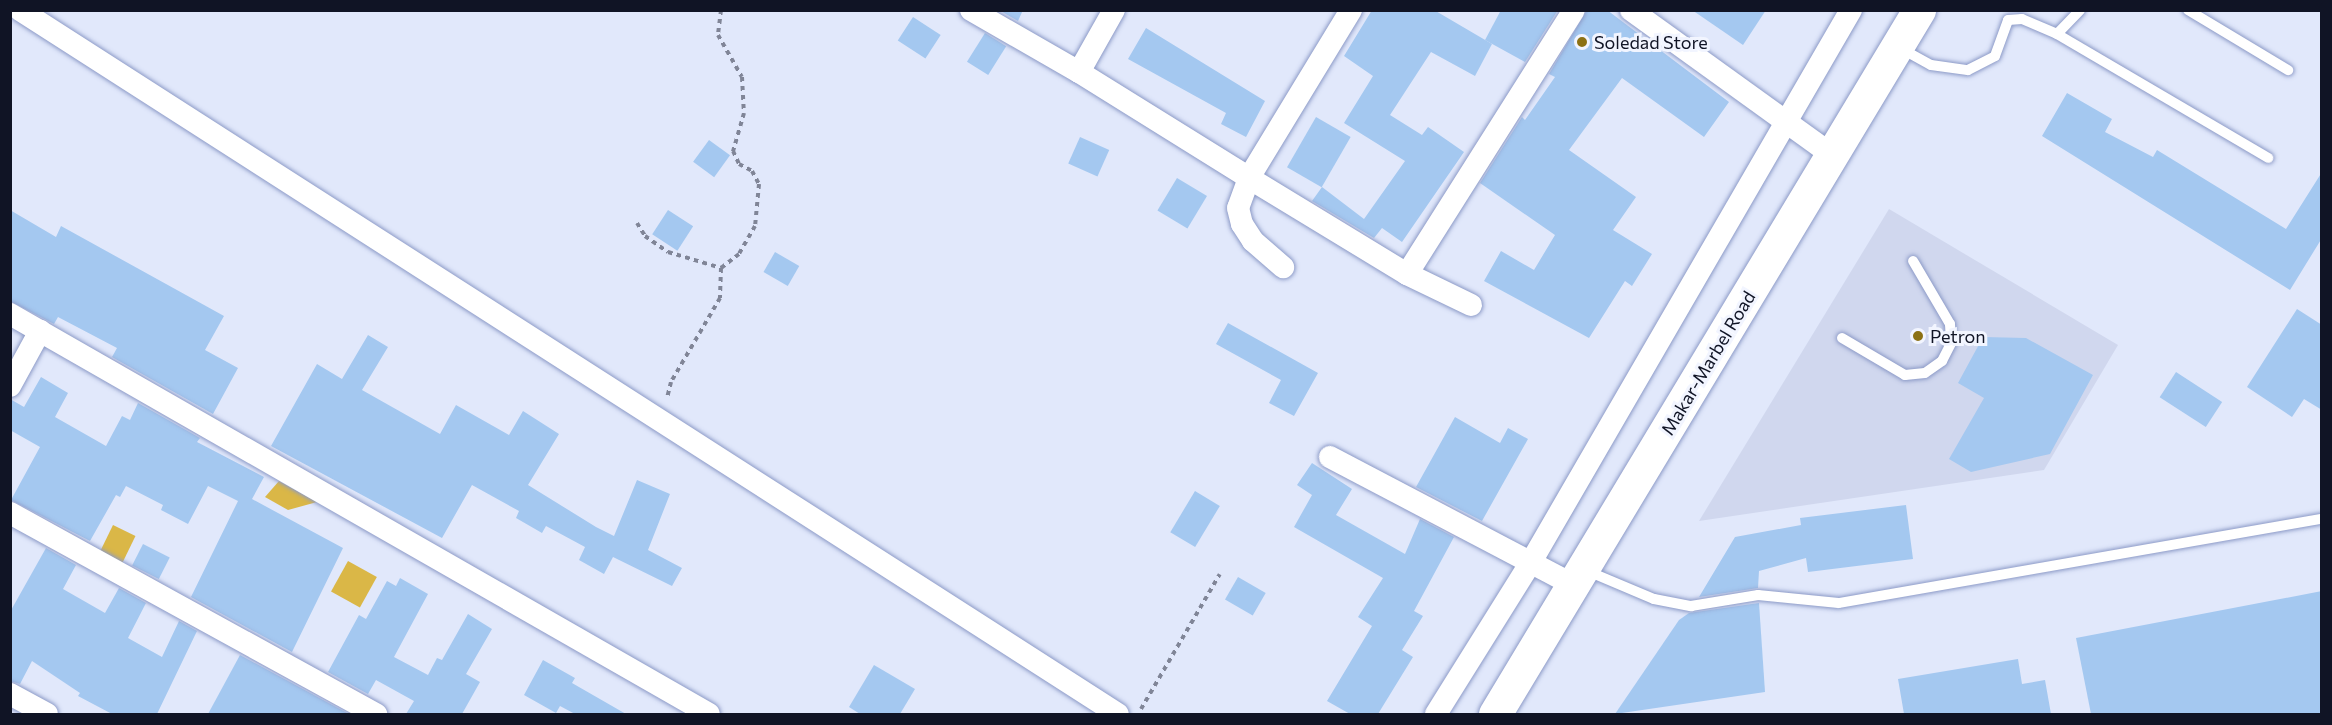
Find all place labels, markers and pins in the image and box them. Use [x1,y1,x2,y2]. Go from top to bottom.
place label: Soledad Store [1594,31,1708,53]
marker: Soledad Store [1575,35,1589,49]
place label: Petron [1930,325,1986,347]
marker: Petron [1911,329,1925,343]

